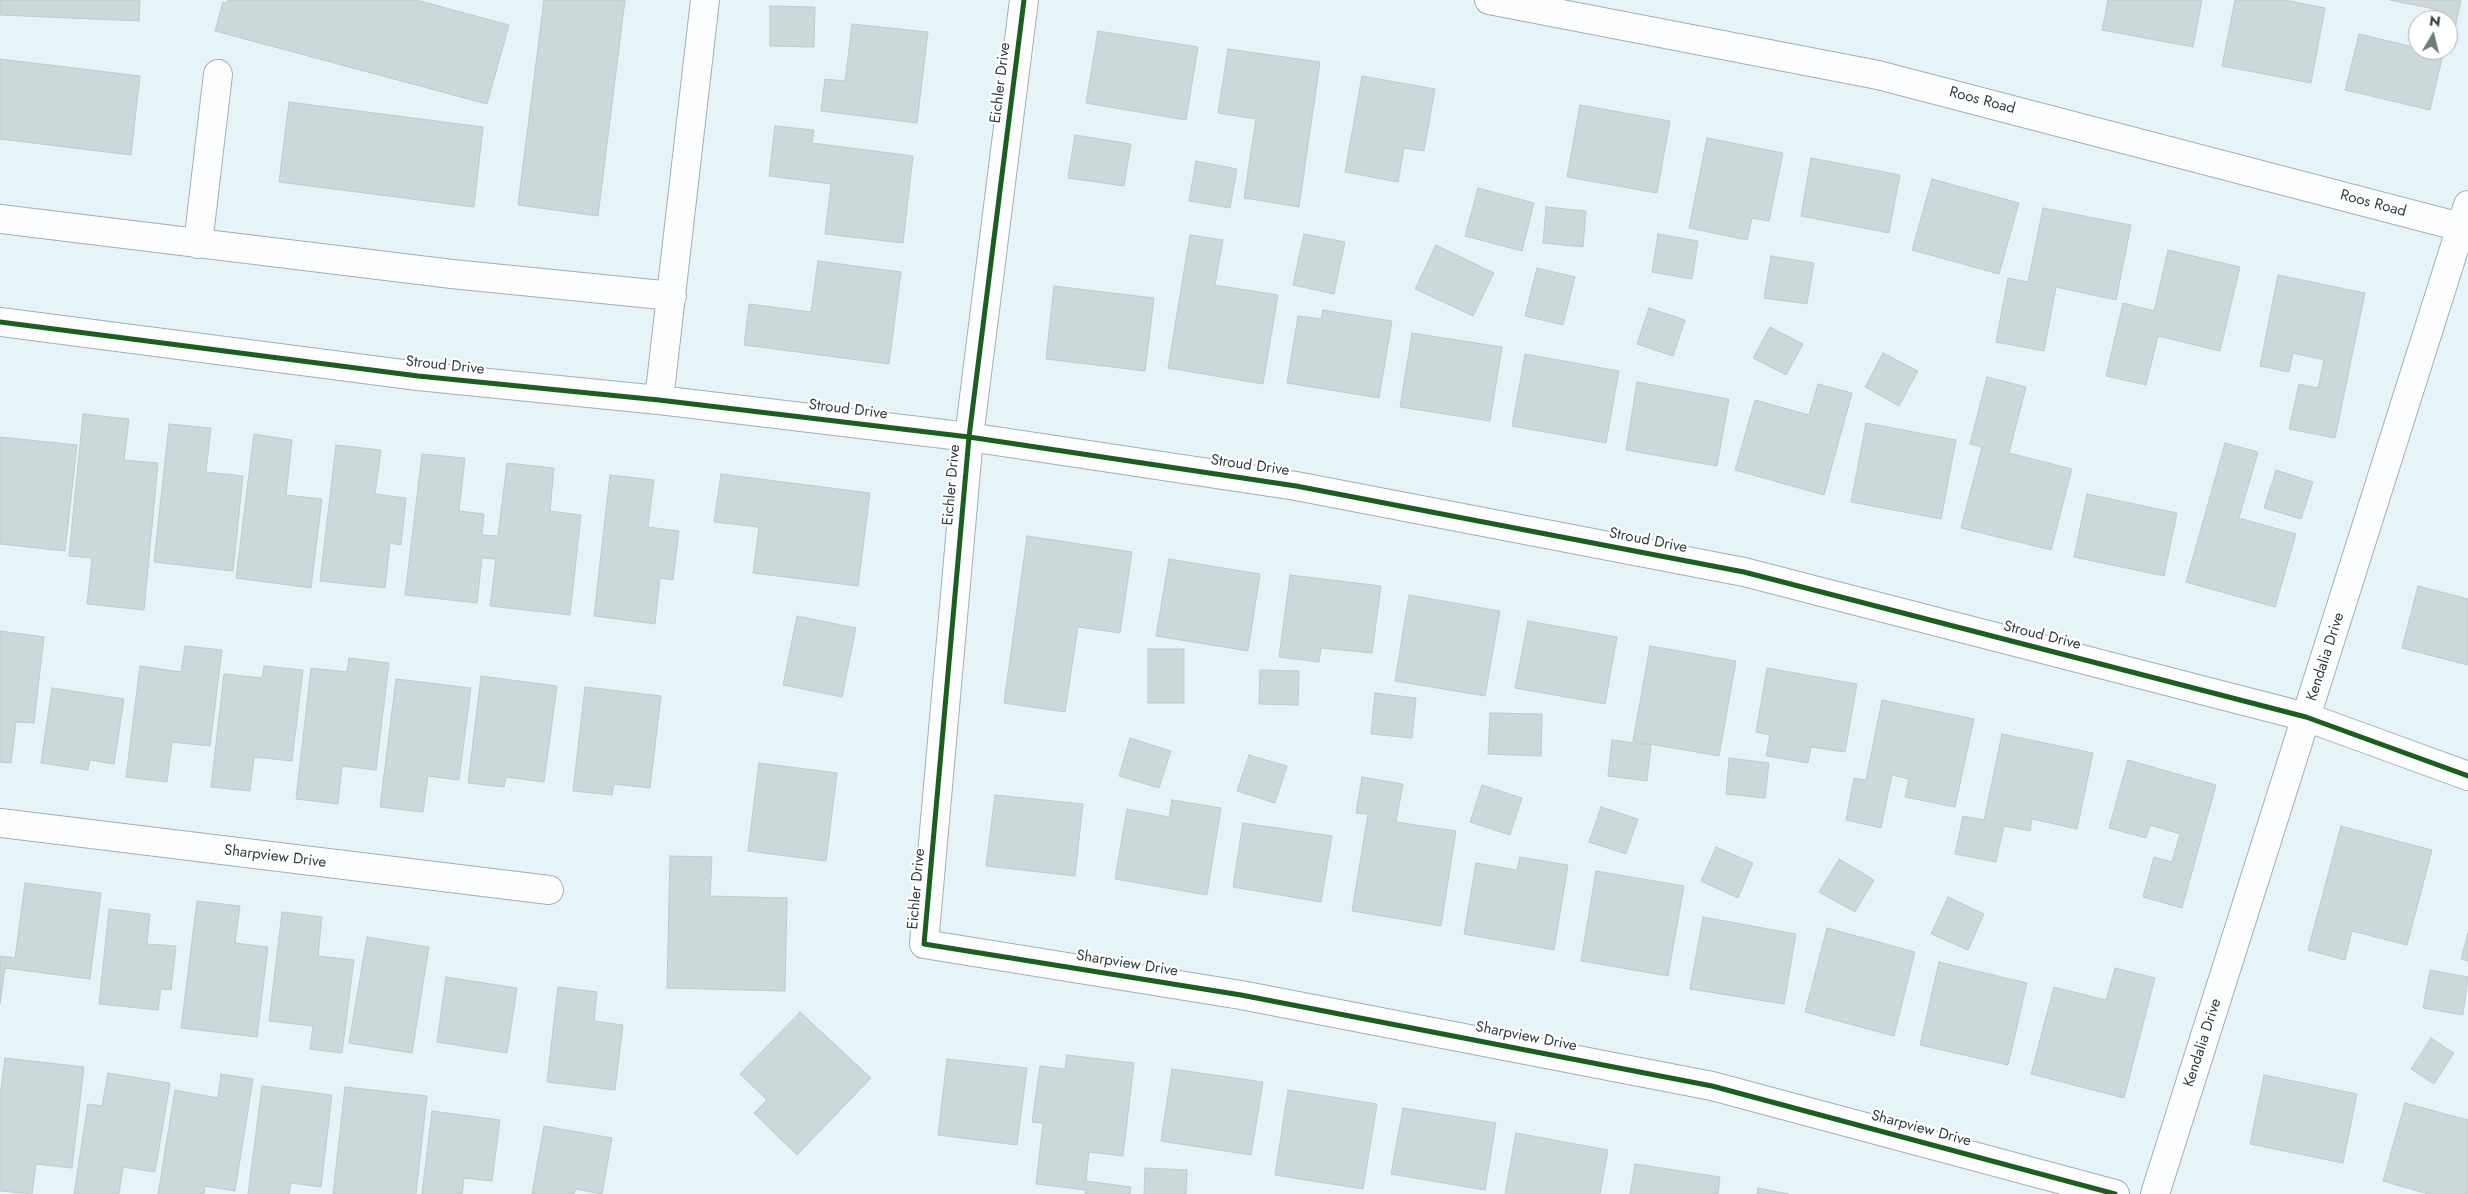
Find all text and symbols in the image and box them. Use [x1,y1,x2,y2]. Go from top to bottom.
north arrow [2408,10,2458,60]
text: N [2428,10,2442,32]
street label: Eichler Drive [987,42,1015,124]
street label: Roos Road [1947,84,2017,118]
street label: Roos Road [2338,187,2408,221]
street label: Stroud Drive [405,353,485,379]
street label: Stroud Drive [808,396,888,424]
street label: Eichler Drive [939,444,965,526]
street label: Stroud Drive [1210,452,1290,480]
street label: Stroud Drive [1607,525,1689,557]
street label: Kendalia Drive [2303,611,2349,703]
street label: Stroud Drive [2001,618,2083,654]
street label: Sharpview Drive [223,842,327,872]
street label: Eichler Drive [904,848,930,930]
street label: Sharpview Drive [1075,947,1179,981]
street label: Kendalia Drive [2180,997,2226,1089]
street label: Sharpview Drive [1474,1018,1578,1056]
street label: Sharpview Drive [1869,1107,1973,1151]

